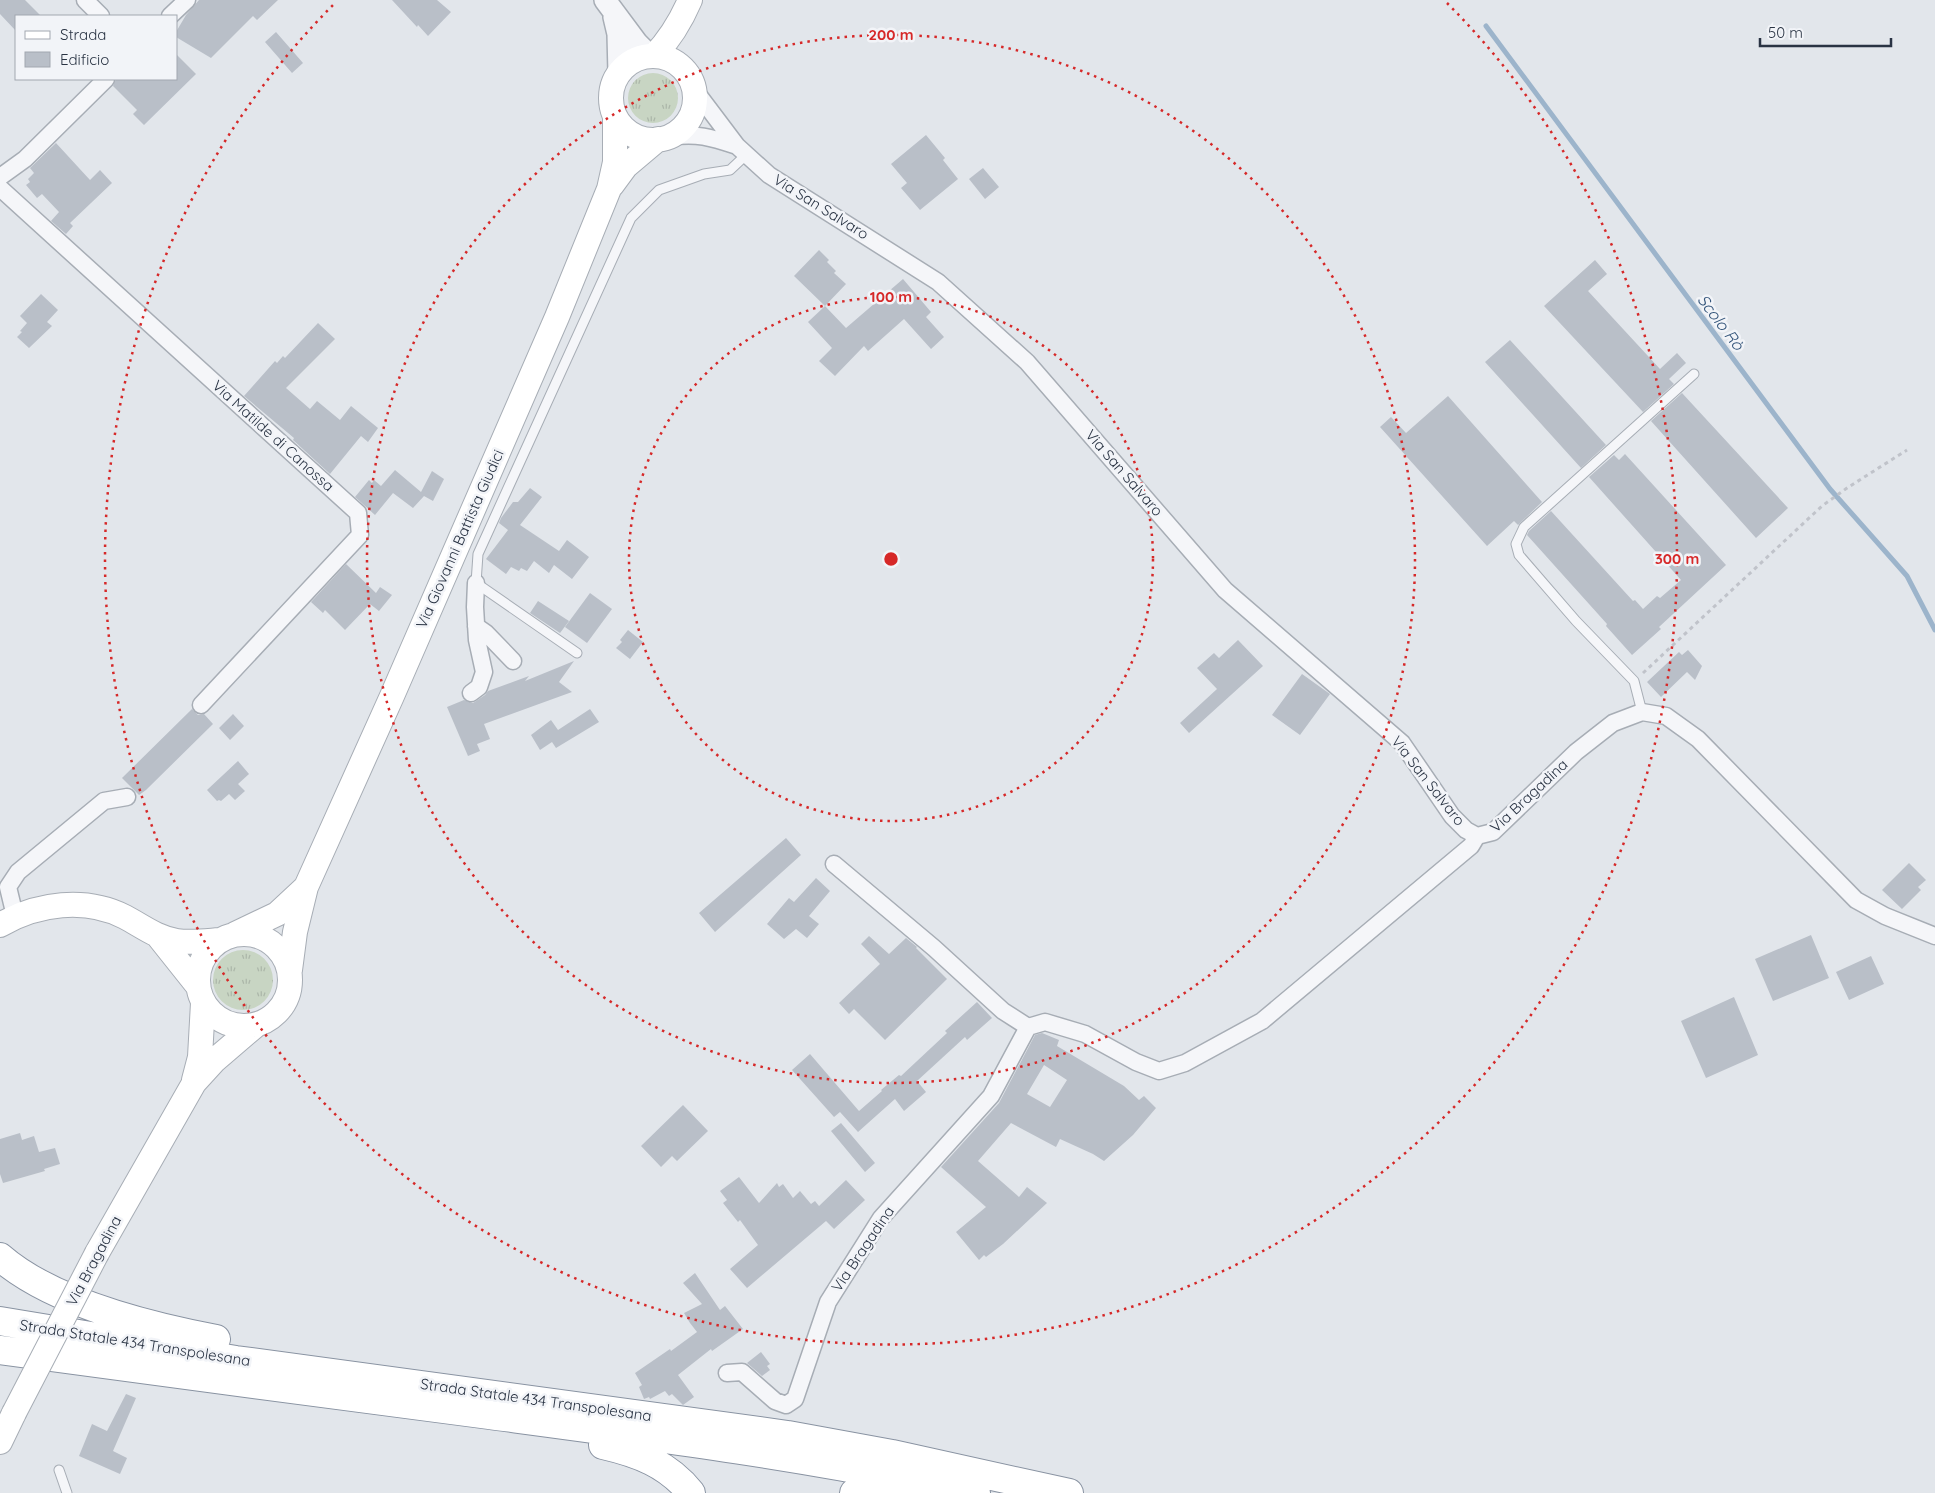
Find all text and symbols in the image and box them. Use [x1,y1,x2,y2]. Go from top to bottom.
legend [15,15,178,80]
scale bar [1760,15,1891,47]
text: 50 m [1768,23,1803,42]
text: Strada [60,25,106,44]
text: 200 m [869,25,914,44]
text: Edificio [60,50,109,69]
street label: Via San Salvaro [770,170,872,243]
text: 100 m [870,287,912,306]
water label: Scolo Rò [1693,290,1749,355]
street label: Via Matilde di Canossa [208,376,338,495]
street label: Via San Salvaro [1082,425,1167,520]
street label: Via Giovanni Battista Giudici [411,446,508,631]
text: 300 m [1655,549,1699,568]
centre of rings [882,550,900,568]
street label: Via San Salvaro [1387,732,1469,829]
street label: Via Bragadina [1486,755,1571,836]
street label: Via Bragadina [827,1202,898,1295]
street label: Via Bragadina [62,1212,125,1309]
street label: Strada Statale 434 Transpolesana [18,1315,252,1370]
street label: Strada Statale 434 Transpolesana [419,1374,653,1425]

